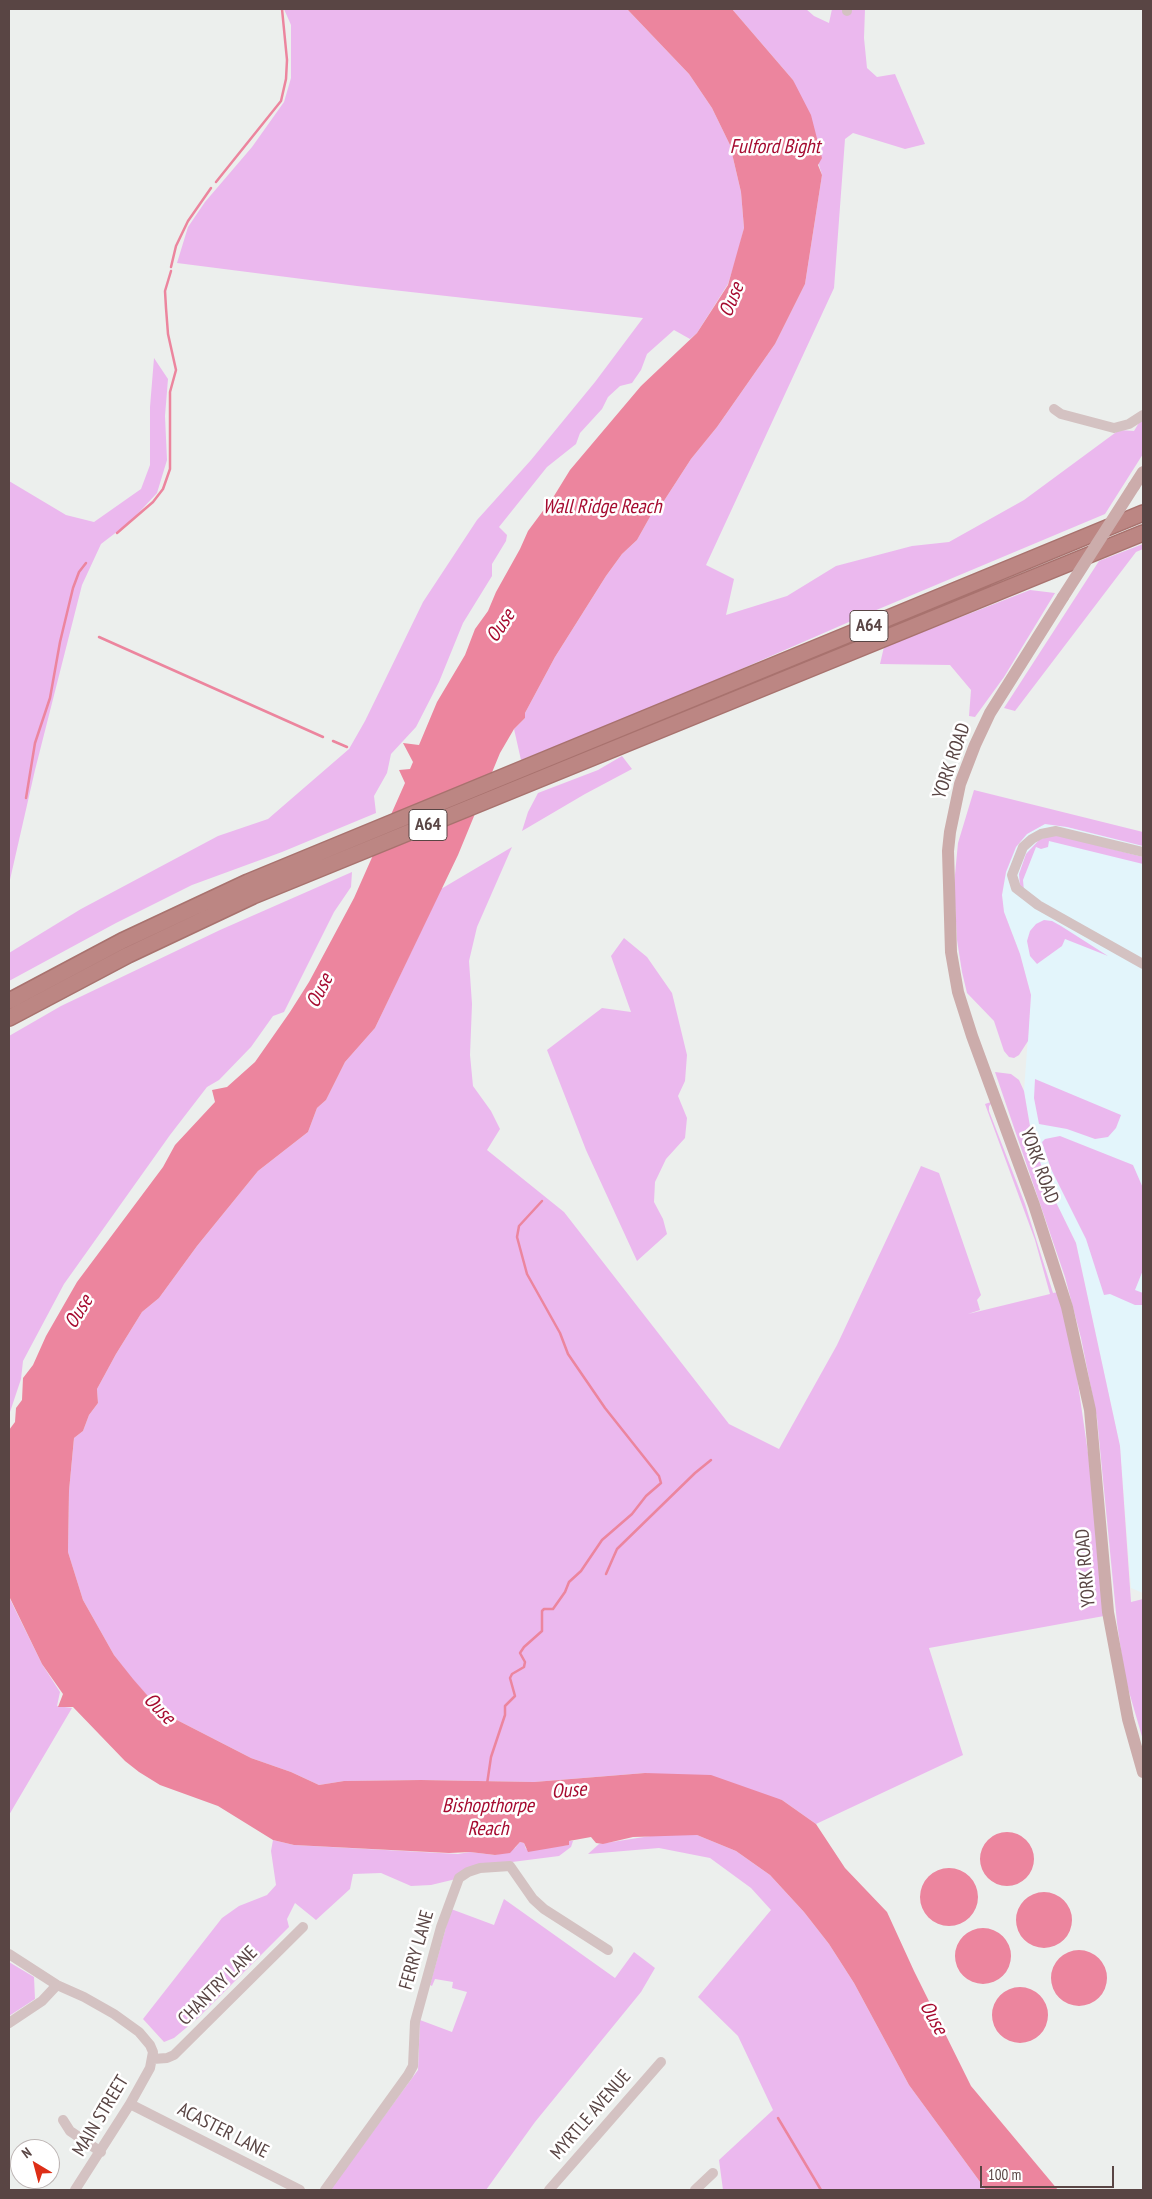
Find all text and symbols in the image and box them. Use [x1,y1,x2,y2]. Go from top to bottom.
water label: Fulford Bight [730,135,820,159]
water label: Ouse [714,279,750,321]
water label: Wall Ridge Reach [542,495,662,519]
water label: Ouse [481,605,521,647]
road number: A64 [850,610,888,642]
street label: YORK ROAD [928,720,976,802]
road number: A64 [409,810,447,840]
water label: Ouse [301,970,339,1012]
street label: YORK ROAD [1015,1125,1063,1207]
water label: Ouse [60,1291,98,1333]
street label: YORK ROAD [1071,1528,1101,1608]
water label: Ouse [138,1688,180,1730]
water label: Ouse [551,1778,587,1804]
water label: Bishopthorpe Reach [442,1794,534,1841]
street label: FERRY LANE [395,1908,439,1992]
street label: CHANTRY LANE [174,1942,262,2030]
water label: Ouse [914,1997,952,2039]
street label: MYRTLE AVENUE [546,2066,636,2164]
street label: MAIN STREET [68,2071,134,2161]
street label: ACASTER LANE [174,2098,272,2164]
north arrow [10,2139,60,2189]
text: N [18,2143,35,2162]
scale bar [982,2156,1116,2188]
text: 100 m [988,2165,1021,2184]

